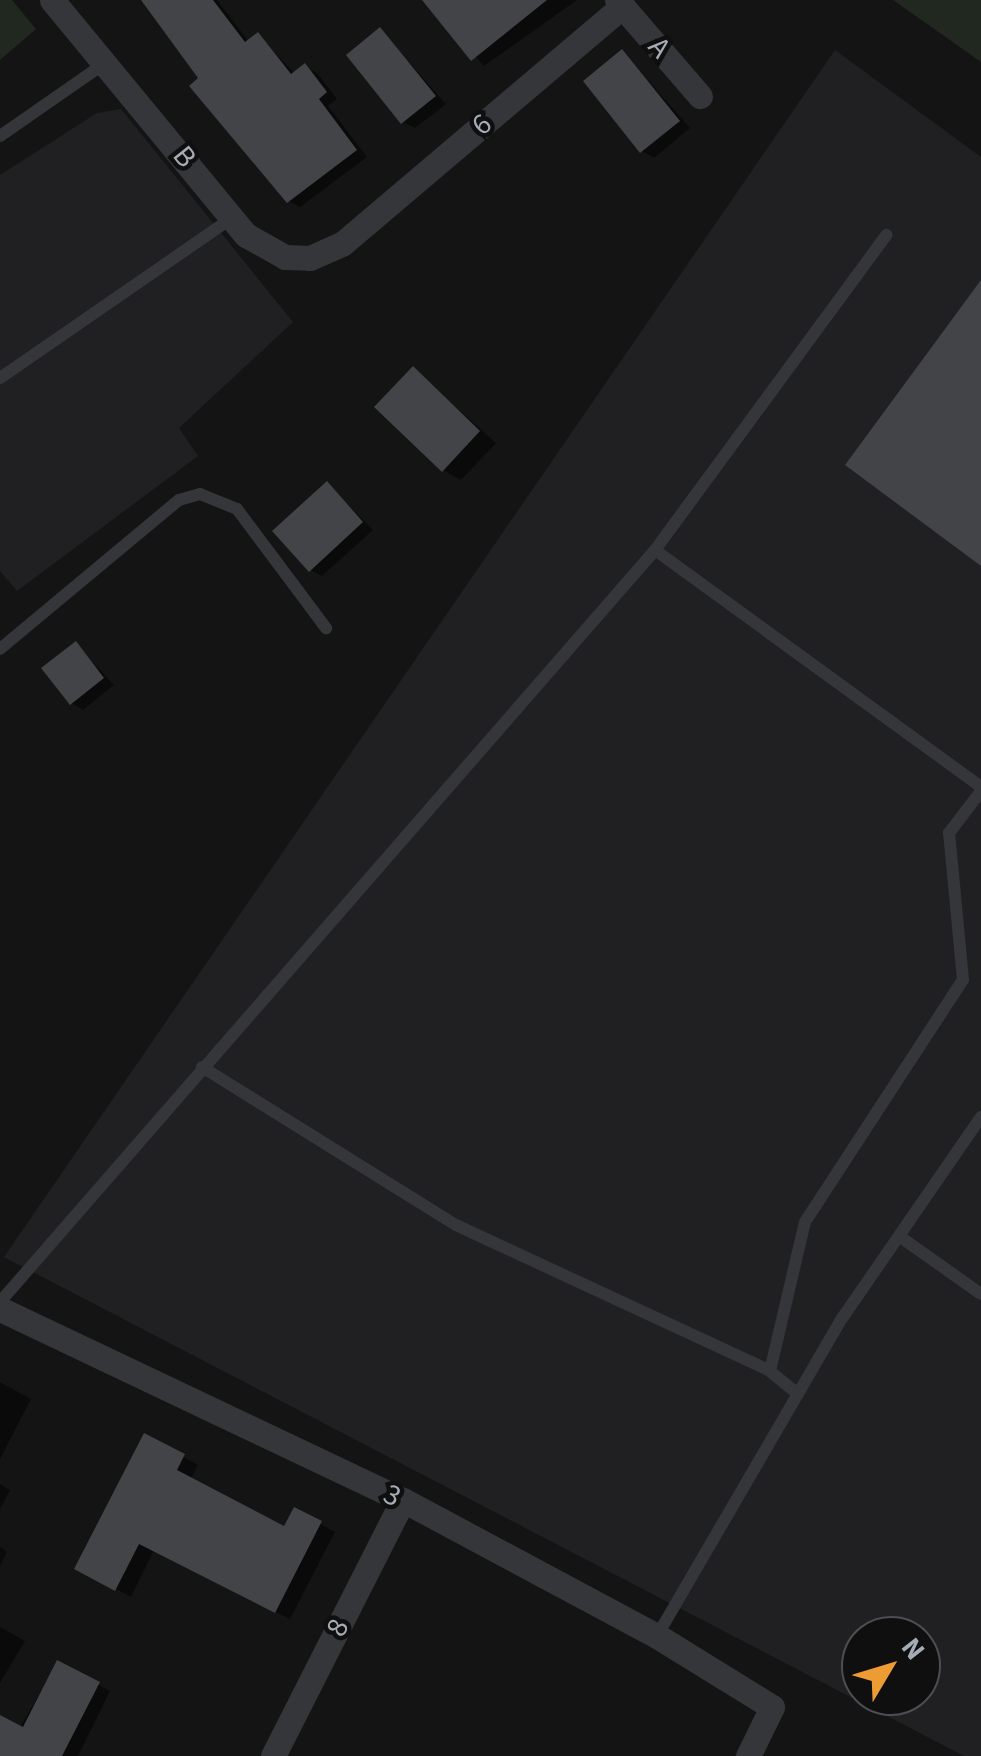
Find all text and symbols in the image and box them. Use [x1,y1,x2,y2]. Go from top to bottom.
street label: A [640,30,678,66]
street label: 6 [465,106,499,144]
street label: B [164,139,204,175]
street label: 3 [377,1477,407,1515]
street label: 8 [319,1613,357,1643]
north arrow [841,1616,941,1716]
text: N [892,1629,935,1668]

